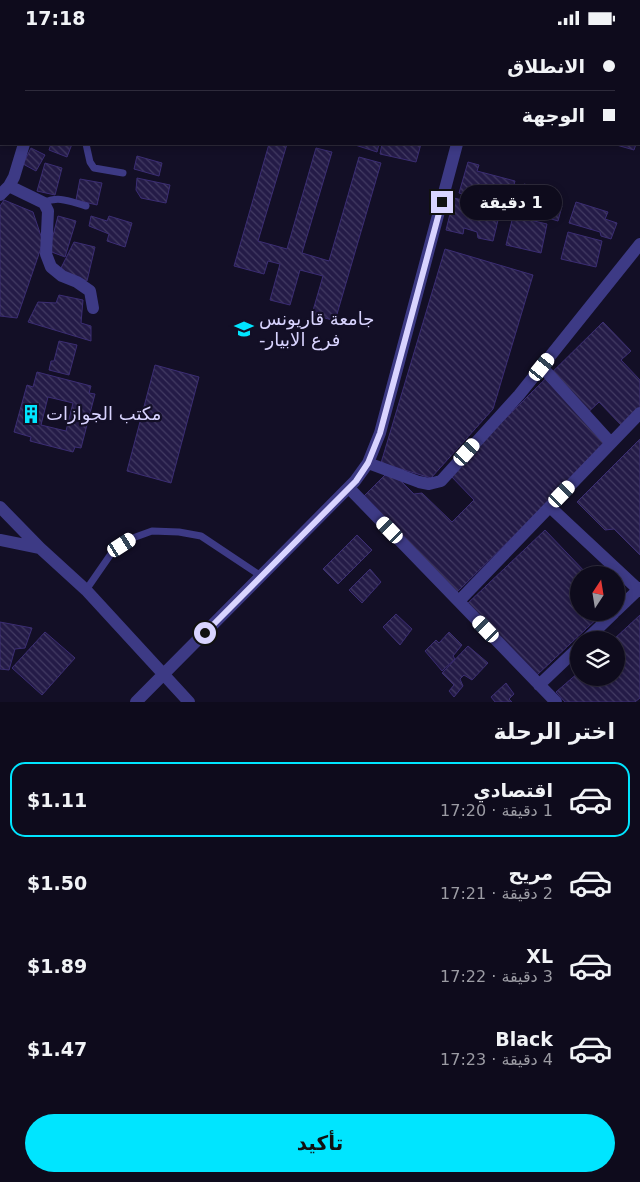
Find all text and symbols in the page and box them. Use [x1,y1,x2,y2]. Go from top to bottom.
text: 17:18 [25,7,85,29]
text: الانطلاق [507,55,585,77]
text: الوجهة [522,104,585,126]
callout: 1 دقيقة [460,185,562,219]
route end [431,191,453,213]
text: 1 دقيقة [479,193,543,212]
place label: جامعة قاريونس -فرع الابيار [259,308,374,351]
school or university icon: جامعة قاريونس -فرع الابيار [233,318,255,340]
car [526,351,557,383]
building icon: مكتب الجوازات [20,403,42,425]
place label: مكتب الجوازات [46,403,161,425]
car [451,436,482,468]
car [546,478,577,510]
car [374,514,405,546]
car [105,531,138,559]
north arrow [570,566,625,621]
map controls [570,566,625,686]
car [470,613,501,645]
route start [194,622,216,644]
button: layers [570,631,625,686]
text: اختر الرحلة [494,719,615,744]
icon: car [568,777,613,822]
text: اقتصادي [473,779,553,801]
text: $1.11 [27,789,87,811]
text: 1 دقيقة · 17:20 [440,801,553,820]
icon: car [568,860,613,905]
text: مريح [509,862,553,884]
text: $1.50 [27,872,87,894]
text: 2 دقيقة · 17:21 [440,884,553,903]
icon: car [568,943,613,988]
text: XL [526,945,553,967]
text: $1.89 [27,955,87,977]
text: 3 دقيقة · 17:22 [440,967,553,986]
icon: car [568,1026,613,1071]
text: Black [495,1028,553,1050]
text: $1.47 [27,1038,87,1060]
text: 4 دقيقة · 17:23 [440,1050,553,1069]
button: تأكيد [25,1114,615,1172]

